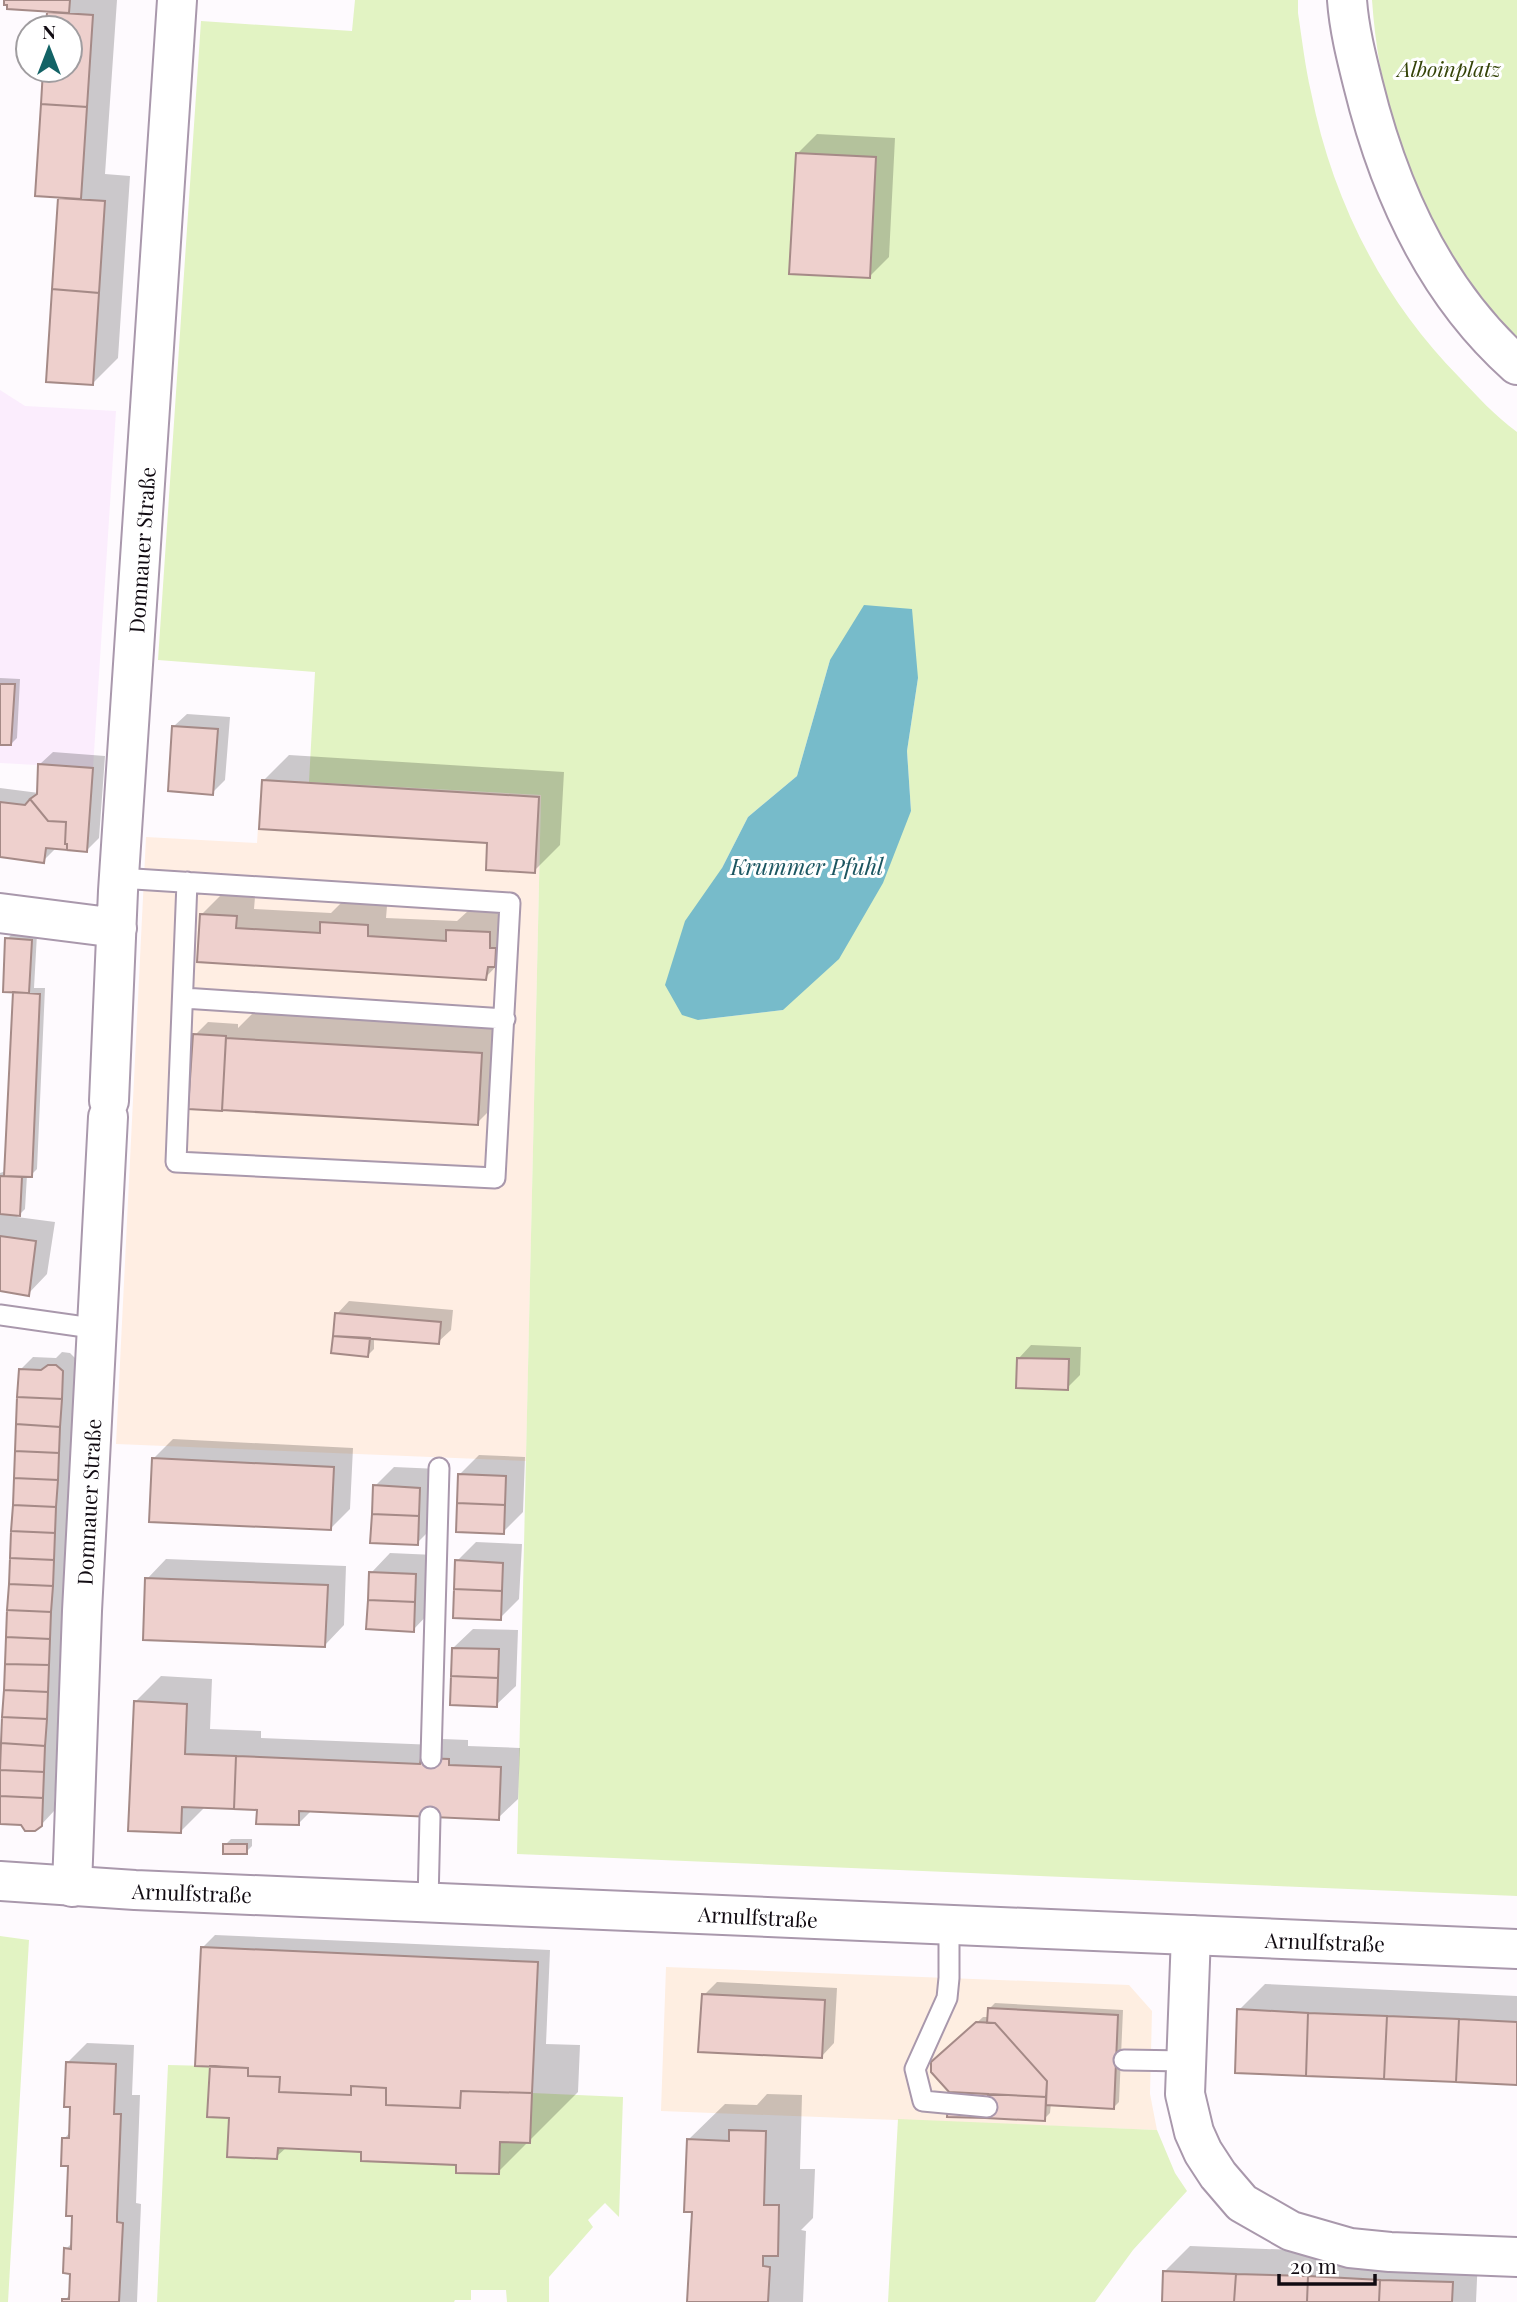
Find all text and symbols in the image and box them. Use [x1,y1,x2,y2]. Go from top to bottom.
north arrow [14,14,84,84]
text: N [42,18,56,44]
park label: Alboinplatz [1395,54,1501,82]
street label: Domnauer Straße [121,466,161,634]
water label: Krummer Pfuhl [730,850,885,881]
street label: Domnauer Straße [70,1418,106,1586]
street label: Arnulfstraße [131,1876,252,1908]
street label: Arnulfstraße [696,1899,819,1933]
street label: Arnulfstraße [1264,1925,1385,1957]
scale bar [1279,2242,1375,2286]
text: 20 m [1290,2251,1337,2279]

